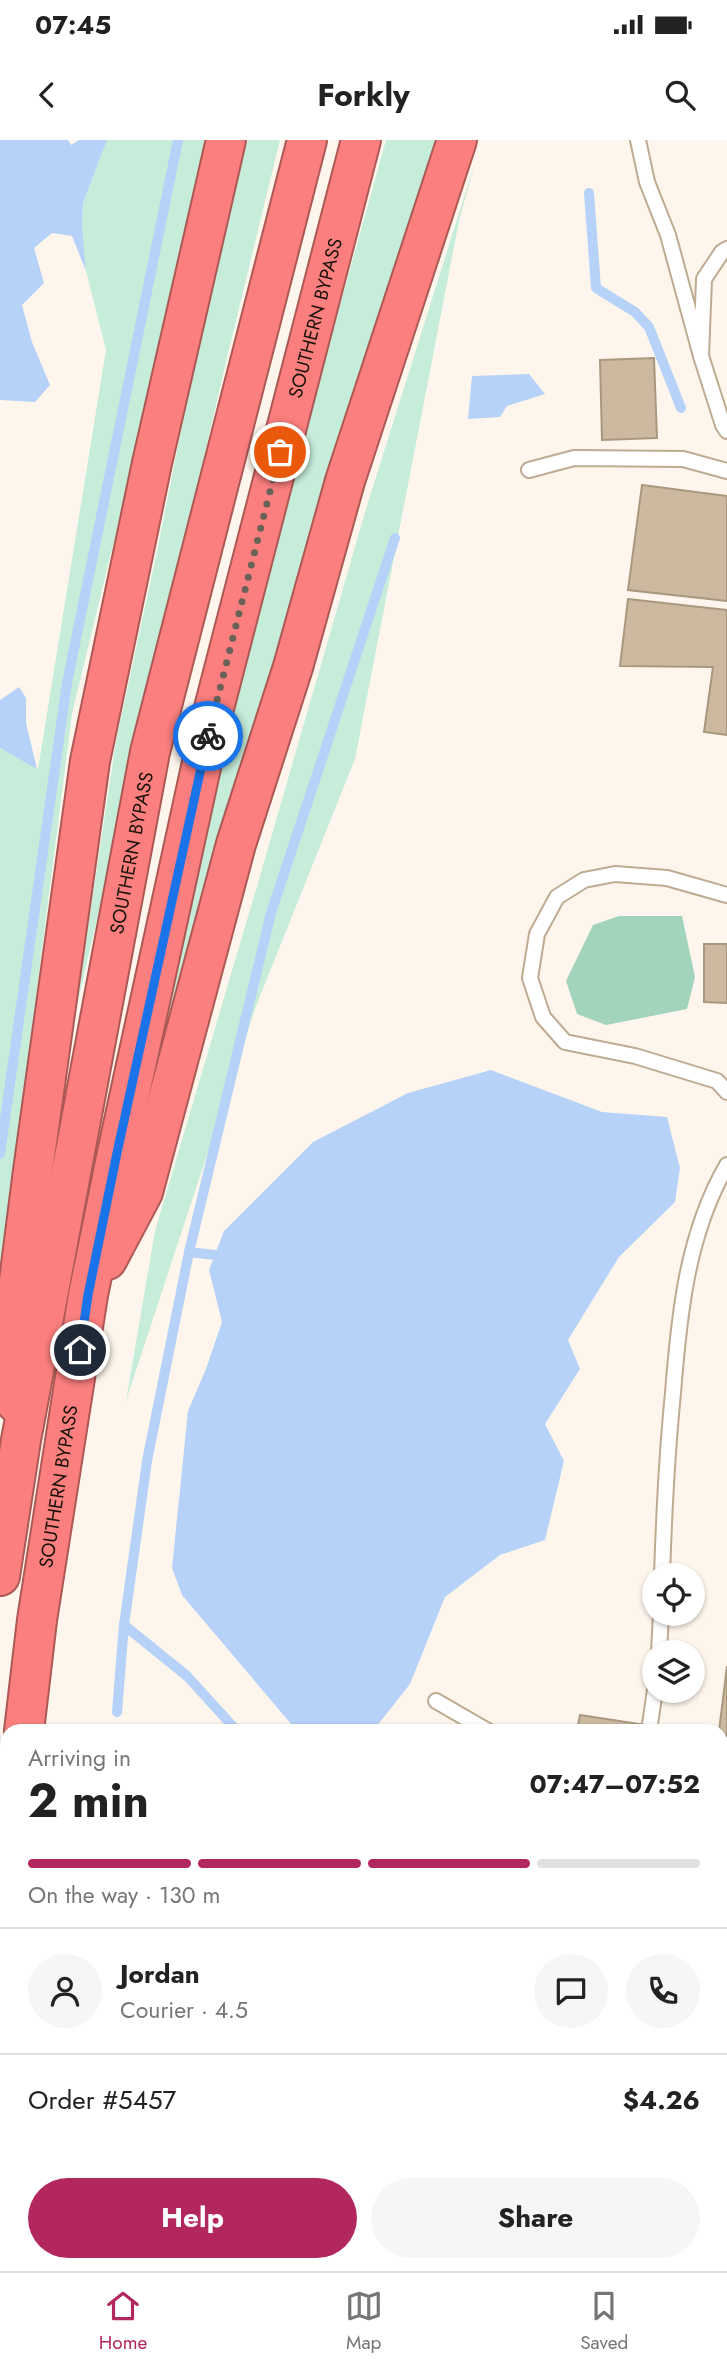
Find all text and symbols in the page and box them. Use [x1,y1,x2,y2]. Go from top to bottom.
text: 07:45 [35,6,111,44]
text: Forkly [317,72,410,118]
icon: back [28,76,66,114]
icon: search [661,76,699,114]
street label: SOUTHERN BYPASS [282,235,349,401]
pin [250,422,310,482]
icon: bag [261,433,299,471]
courier [173,701,243,771]
icon: bike [189,717,227,755]
street label: SOUTHERN BYPASS [103,770,160,936]
pin [50,1320,110,1380]
icon: home [61,1331,99,1369]
street label: SOUTHERN BYPASS [32,1403,85,1570]
map controls [642,1563,705,1703]
button: locate [642,1563,705,1626]
button: layers [642,1640,705,1703]
text: Arriving in [28,1741,131,1775]
text: 07:47–07:52 [529,1765,700,1803]
text: 2 min [28,1768,149,1834]
text: On the way · 130 m [28,1878,220,1912]
button: person [28,1954,102,2028]
button: chat [534,1954,608,2028]
button: phone [626,1954,700,2028]
text: Jordan [120,1955,200,1993]
text: Courier · 4.5 [120,1993,248,2027]
text: Order #5457 [28,2081,176,2119]
text: $4.26 [623,2081,700,2119]
button: Help [28,2178,357,2258]
button: Share [371,2178,700,2258]
tab: Home [99,2287,147,2356]
tab: Map [345,2287,383,2356]
tab: Saved [580,2287,628,2356]

